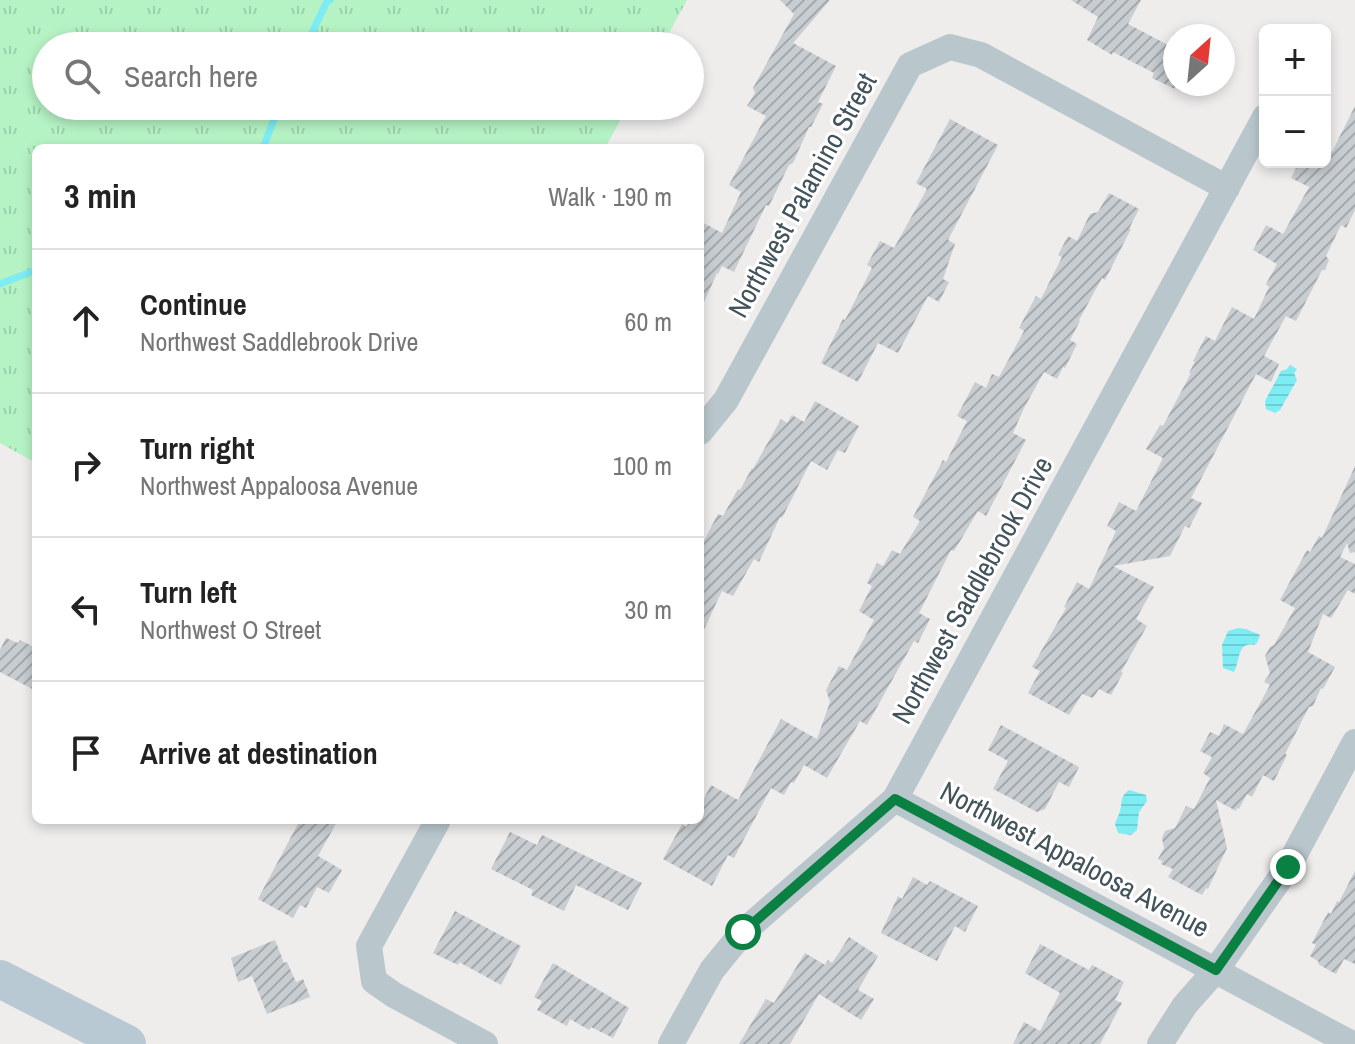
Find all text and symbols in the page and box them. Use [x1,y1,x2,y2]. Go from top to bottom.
north arrow [1163,24,1235,96]
map controls [1259,24,1331,168]
button: + [1259,24,1331,96]
search box [32,32,704,120]
icon: search [60,54,104,98]
text: Search here [124,56,258,96]
street label: Northwest Palamino Street [719,66,885,324]
button: − [1259,96,1331,168]
text: 3 min [64,173,137,219]
text: Walk · 190 m [548,179,672,214]
text: Continue [140,284,247,324]
icon: ahead [64,299,108,343]
text: 60 m [625,304,672,339]
text: Northwest Saddlebrook Drive [140,324,418,359]
text: Turn right [140,428,254,468]
icon: right [64,443,108,487]
text: 100 m [613,448,672,483]
street label: Northwest Saddlebrook Drive [883,450,1061,730]
text: Northwest Appaloosa Avenue [140,468,418,503]
text: Turn left [140,572,237,612]
icon: left [64,587,108,631]
text: 30 m [625,592,672,627]
text: Northwest O Street [140,612,321,647]
icon: arrive [64,731,108,775]
text: Arrive at destination [140,733,378,773]
street label: Northwest Appaloosa Avenue [934,772,1216,946]
route end [1270,849,1306,885]
route start [725,914,761,950]

